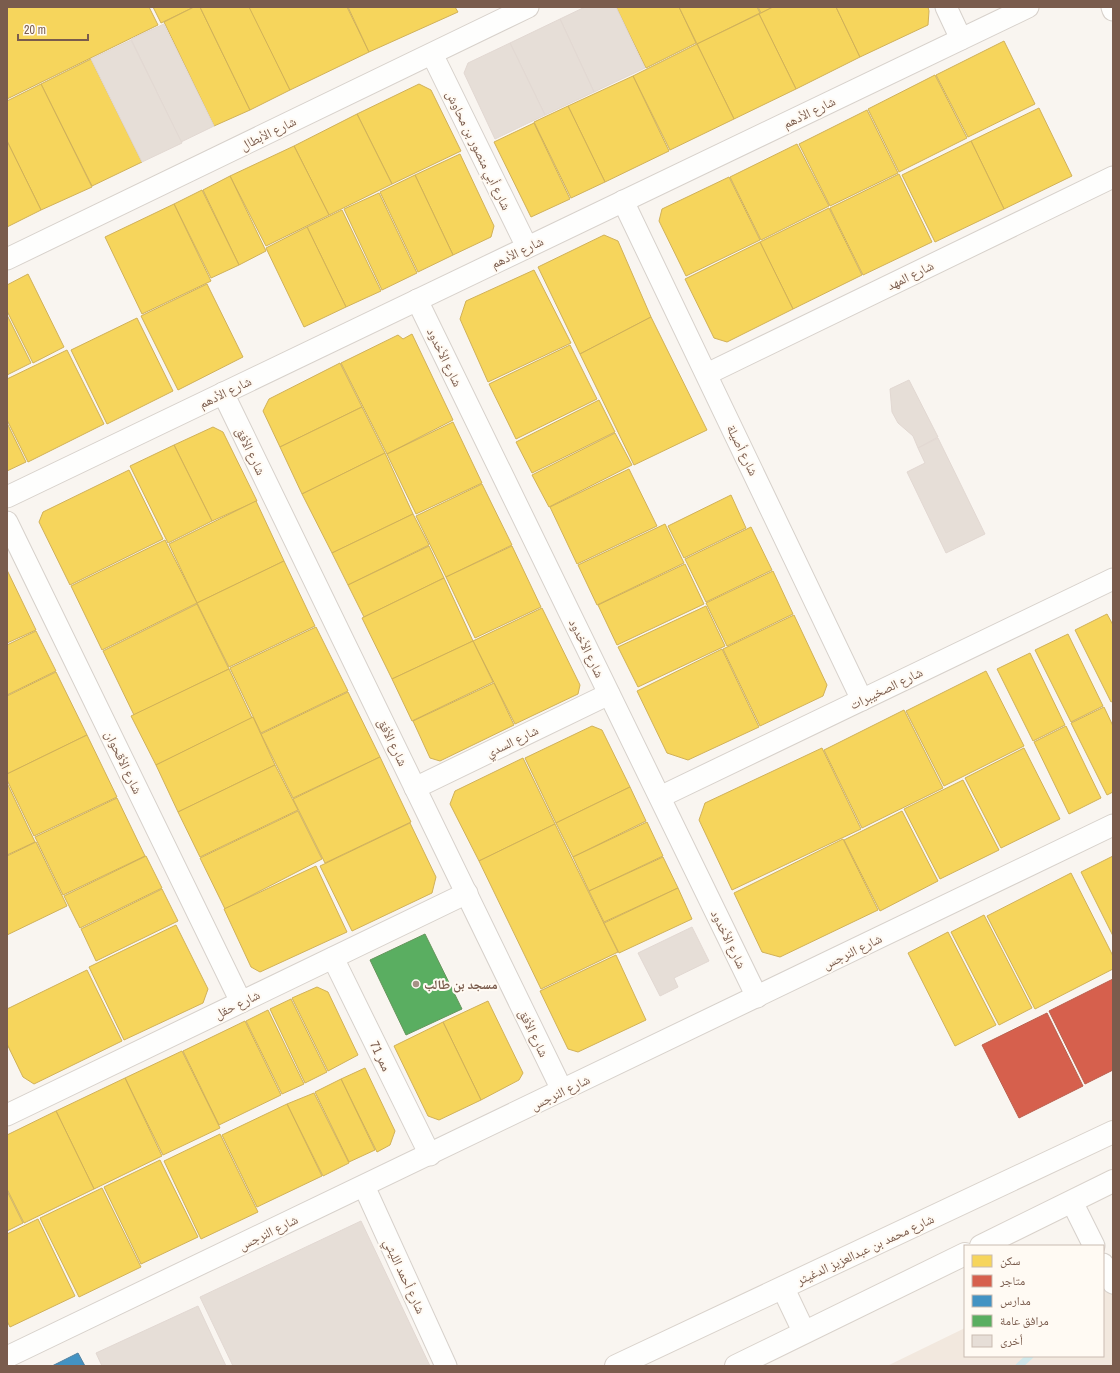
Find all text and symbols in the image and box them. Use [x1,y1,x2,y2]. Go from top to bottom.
scale bar [18,16,88,42]
text: 20 m [24,22,46,38]
street label: شارع أبي منصور بن محاوش [440,87,515,214]
street label: شارع الأدهم [780,92,839,133]
street label: شارع الأبطال [237,113,299,155]
street label: شارع الأدهم [488,232,547,273]
street label: شارع المهد [884,257,937,295]
street label: شارع الأخدود [422,325,466,390]
street label: شارع الأدهم [196,372,255,413]
street label: شارع أصيلة [722,422,762,479]
street label: شارع الأفق [231,424,269,478]
street label: شارع الأخدود [564,616,608,681]
street label: شارع الصخيبرات [847,663,926,714]
street label: شارع الأفق [373,715,411,769]
street label: شارع السدي [483,721,542,764]
street label: شارع الأقحوان [100,728,146,797]
street label: شارع الأخدود [706,907,750,972]
street label: شارع النرجس [820,930,885,974]
place label: مسجد بن طالب [424,976,498,993]
marker: مسجد بن طالب [411,979,421,989]
street label: شارع حقل [212,986,263,1024]
street label: شارع الأفق [514,1006,552,1060]
street label: ممر 71 [366,1038,395,1074]
street label: شارع النرجس [528,1071,593,1115]
street label: شارع محمد بن عبدالعزيز الدغيثر [793,1210,937,1290]
street label: شارع النرجس [236,1211,301,1255]
street label: شارع أحمد الليثي [378,1236,429,1317]
legend [964,1245,1104,1357]
text: سكن [1000,1253,1021,1269]
text: متاجر [999,1273,1025,1289]
text: مدارس [1000,1293,1031,1309]
text: مرافق عامة [1000,1313,1049,1329]
text: أخرى [1000,1333,1023,1349]

